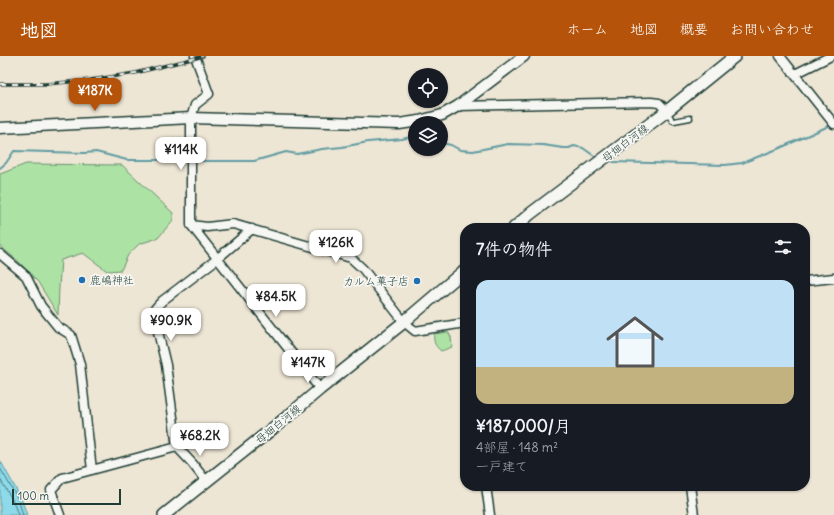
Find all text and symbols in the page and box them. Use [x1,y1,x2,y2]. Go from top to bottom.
text: 地図 [20,18,58,42]
text: ホーム [567,20,608,38]
text: 地図 [630,20,658,38]
text: 概要 [680,20,708,38]
text: お問い合わせ [730,20,814,38]
map controls [408,68,448,156]
button: locate [408,68,448,108]
pin: ¥187K [67,78,123,112]
text: ¥187K [78,82,112,99]
button: layers [408,116,448,156]
street label: 母畑白河線 [599,121,651,165]
pin: ¥114K [153,137,209,171]
text: ¥114K [164,141,198,158]
pin: ¥126K [308,230,364,264]
text: ¥126K [318,234,354,251]
icon: filters [772,236,794,258]
text: 7件の物件 [476,238,552,260]
place label: 鹿嶋神社 [90,273,134,287]
place label: カルム菓子店 [343,274,409,288]
marker: 鹿嶋神社 [77,275,87,285]
marker: カルム菓子店 [412,276,422,286]
pin: ¥84.5K [243,284,309,318]
text: ¥84.5K [256,288,296,305]
icon: home [599,306,671,378]
pin: ¥90.9K [138,308,204,342]
text: ¥90.9K [150,312,192,329]
pin: ¥147K [280,350,336,384]
text: ¥147K [291,354,325,371]
street label: 母畑白河線 [252,401,304,447]
text: ¥187,000/月 [476,415,571,437]
pin: ¥68.2K [167,423,233,457]
text: ¥68.2K [180,427,220,444]
text: 4部屋 · 148 m² [476,439,558,456]
text: 一戸建て [476,458,528,475]
scale bar [12,487,121,506]
text: 100 m [18,489,49,503]

